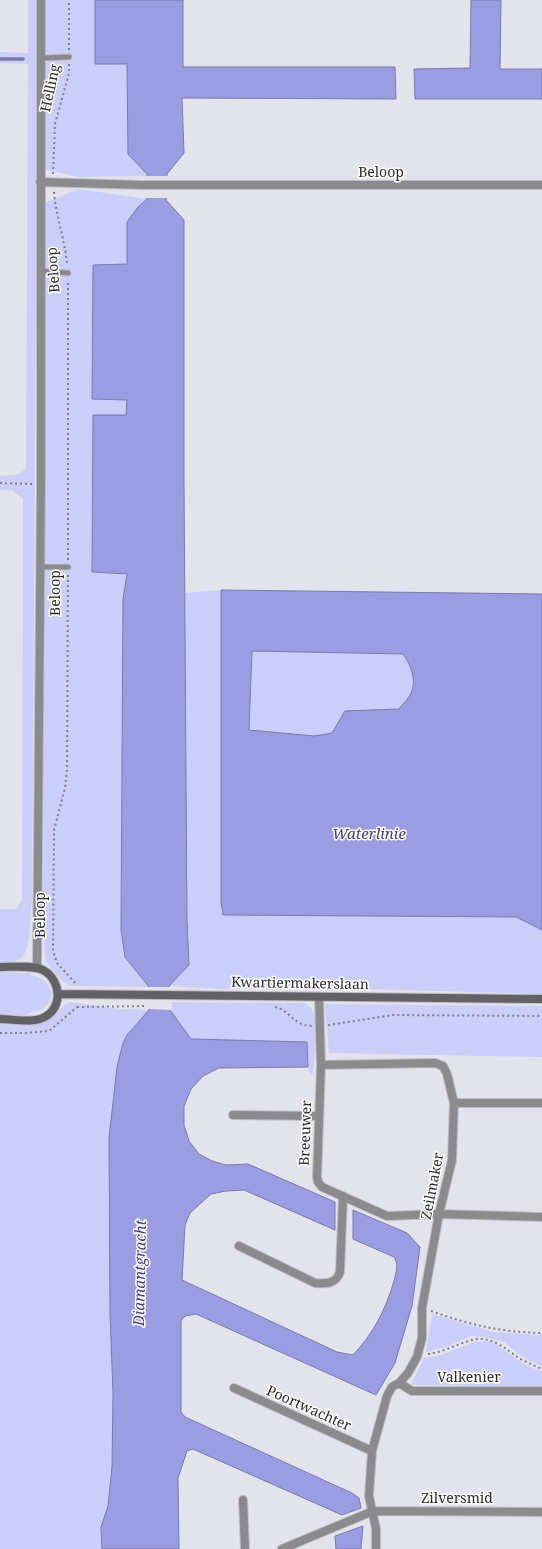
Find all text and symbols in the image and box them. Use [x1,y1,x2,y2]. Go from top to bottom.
street label: Helling [35,62,64,114]
street label: Beloop [358,162,404,181]
street label: Beloop [41,247,64,294]
street label: Beloop [45,570,64,616]
water label: Waterlinie [332,823,406,843]
street label: Beloop [30,892,49,938]
street label: Kwartiermakerslaan [231,972,369,993]
street label: Breeuwer [294,1099,315,1166]
street label: Zeilmaker [416,1150,447,1221]
water label: Diamantgracht [128,1219,150,1327]
street label: Valkenier [437,1367,501,1386]
street label: Poortwachter [264,1380,355,1435]
street label: Zilversmid [421,1488,493,1507]

